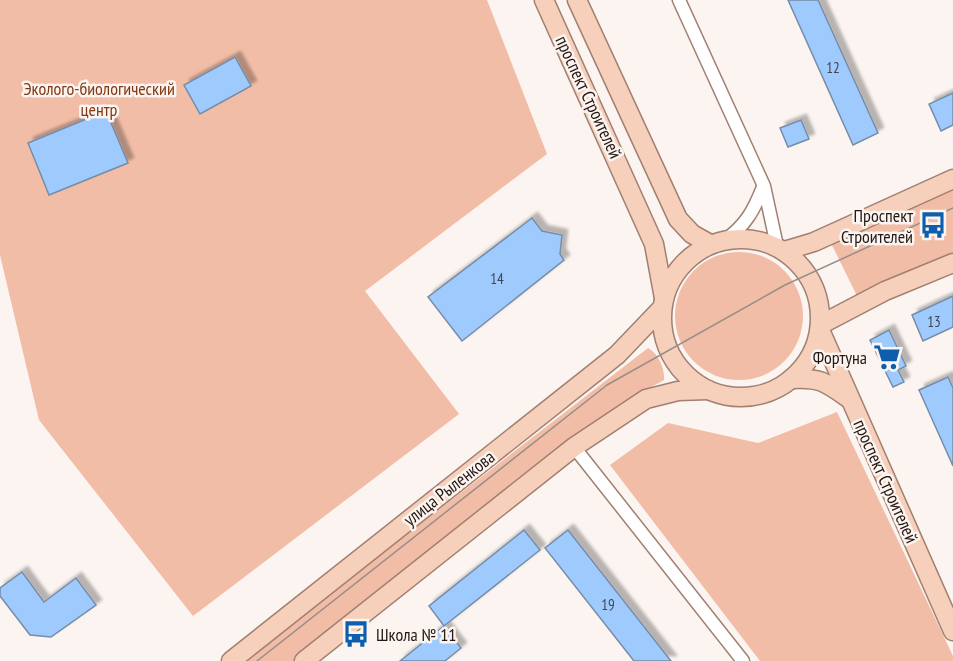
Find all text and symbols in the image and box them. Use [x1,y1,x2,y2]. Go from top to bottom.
street label: проспект Строителей [550,32,628,162]
house number: 12 [826,58,840,77]
park label: Эколого-биологический центр [23,77,175,121]
place label: Проспект Строителей [841,204,913,248]
bus stop icon: Проспект Строителей [918,210,948,240]
house number: 14 [490,269,504,288]
house number: 13 [927,312,941,331]
supermarket icon: Фортуна [872,342,902,372]
place label: Фортуна [813,346,867,369]
street label: проспект Строителей [848,416,924,546]
street label: улица Рыленкова [399,445,499,531]
house number: 19 [601,595,615,614]
bus stop icon: Школа № 11 [341,619,371,649]
place label: Школа № 11 [376,623,456,646]

